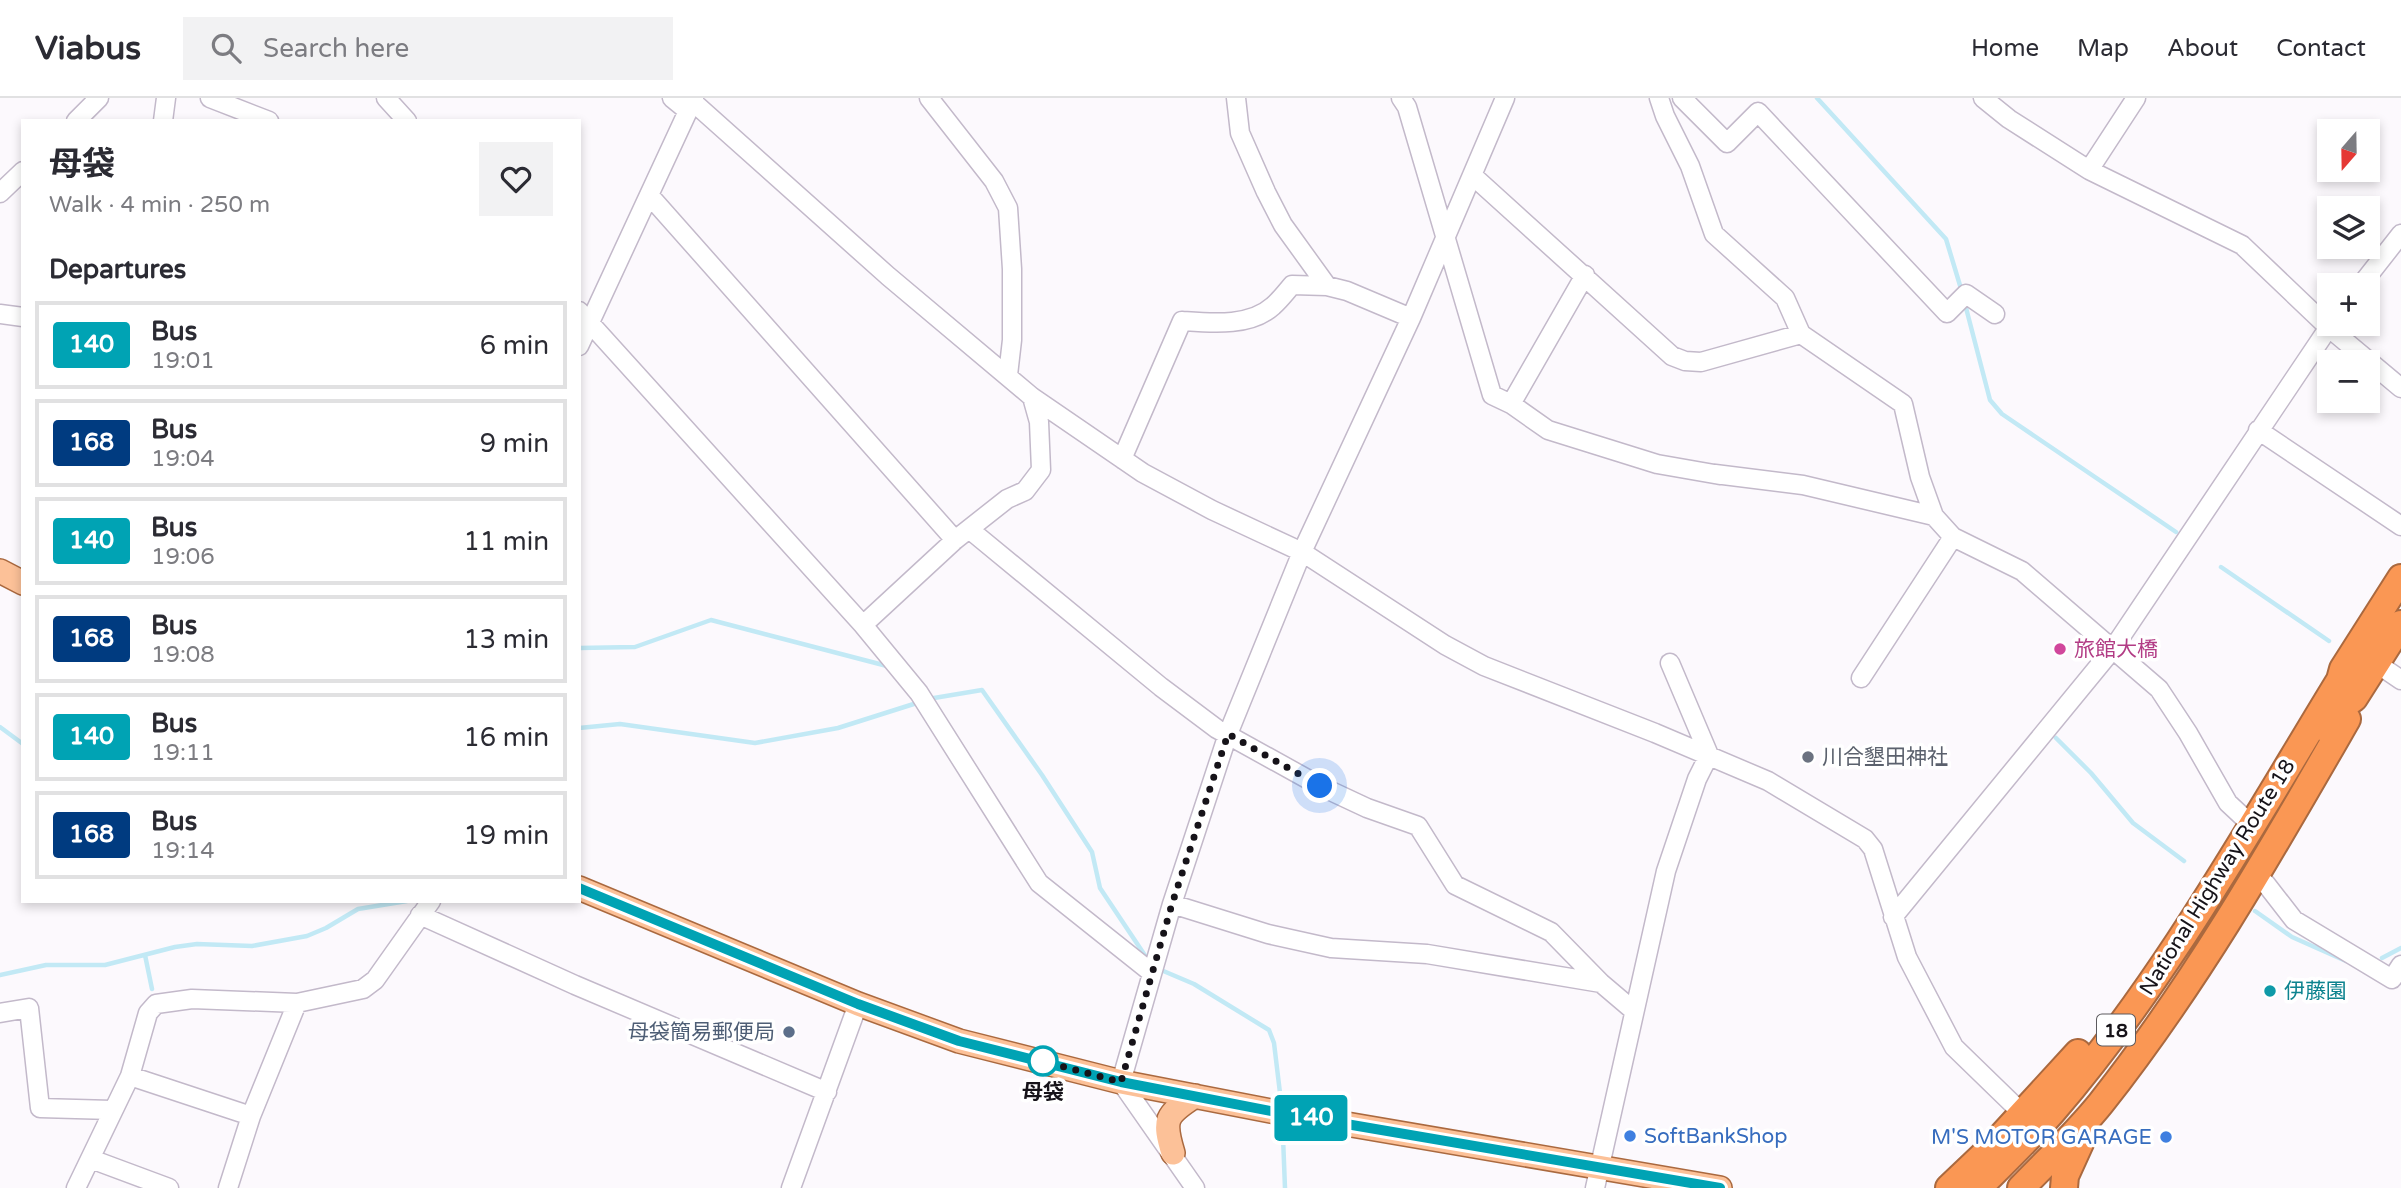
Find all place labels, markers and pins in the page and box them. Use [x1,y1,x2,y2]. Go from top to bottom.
place label: 旅館大橋 [2074,637,2158,662]
marker: 旅館大橋 [2052,641,2068,657]
place label: 川合墾田神社 [1822,745,1948,770]
marker: 川合墾田神社 [1800,749,1816,765]
place label: 伊藤園 [2284,979,2347,1004]
marker: 伊藤園 [2262,983,2278,999]
place label: 母袋簡易郵便局 [628,1020,775,1045]
marker: 母袋簡易郵便局 [781,1024,797,1040]
marker: 母袋 [1028,1046,1058,1076]
place label: 母袋 [1022,1080,1064,1105]
place label: SoftBankShop [1644,1124,1788,1149]
place label: M'S MOTOR GARAGE [1931,1125,2152,1150]
marker: SoftBankShop [1622,1128,1638,1144]
marker: M'S MOTOR GARAGE [2158,1129,2174,1145]

